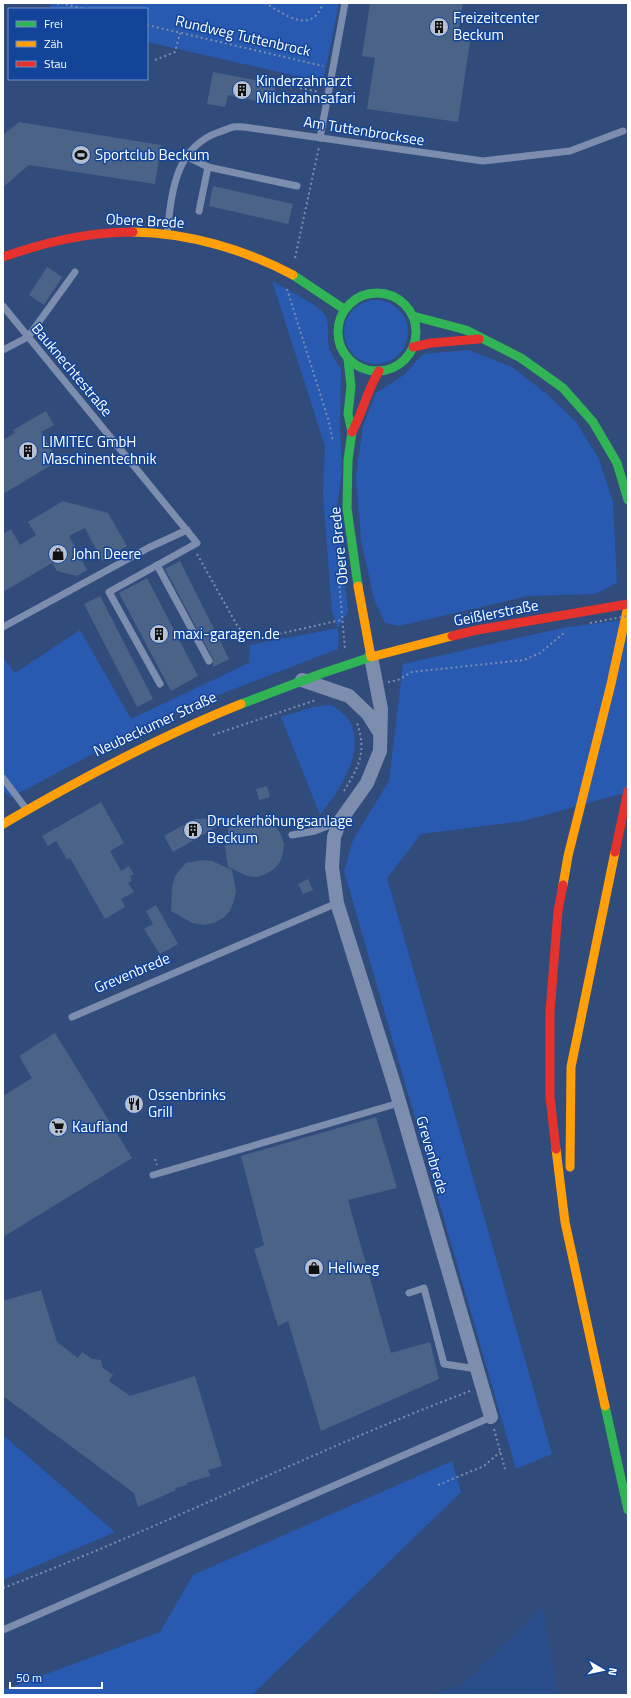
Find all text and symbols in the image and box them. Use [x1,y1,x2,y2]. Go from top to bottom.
place label: Freizeitcenter Beckum [453,6,539,46]
legend [8,8,148,80]
street label: Rundweg Tuttenbrock [173,9,313,62]
text: Frei [44,14,63,33]
building icon: Freizeitcenter Beckum [428,16,450,38]
text: Zäh [44,34,63,53]
text: Stau [44,54,67,73]
place label: Kinderzahnarzt Milchzahnsafari [256,69,356,109]
building icon: Kinderzahnarzt Milchzahnsafari [231,79,253,101]
street label: Am Tuttenbrocksee [302,110,426,151]
place label: Sportclub Beckum [95,143,210,166]
sports icon: Sportclub Beckum [70,144,92,166]
street label: Obere Brede [105,207,185,234]
street label: Bauknechtestraße [26,318,118,422]
place label: LIMITEC GmbH Maschinentechnik [42,430,157,470]
building icon: LIMITEC GmbH Maschinentechnik [17,440,39,462]
street label: Obere Brede [323,506,354,586]
place label: John Deere [72,542,141,565]
shop icon: John Deere [47,543,69,565]
street label: Geißlerstraße [451,593,540,632]
place label: maxi-garagen.de [173,622,280,645]
building icon: maxi-garagen.de [148,623,170,645]
street label: Neubeckumer Straße [89,685,220,762]
place label: Druckerhöhungsanlage Beckum [207,809,353,849]
building icon: Druckerhöhungsanlage Beckum [182,819,204,841]
street label: Grevenbrede [90,946,173,999]
place label: Ossenbrinks Grill [148,1083,226,1123]
restaurant icon: Ossenbrinks Grill [123,1093,145,1115]
street label: Grevenbrede [410,1113,455,1197]
place label: Kaufland [72,1115,128,1138]
supermarket icon: Kaufland [47,1116,69,1138]
place label: Hellweg [328,1256,379,1279]
shop icon: Hellweg [303,1257,325,1279]
north arrow [583,1650,623,1690]
scale bar [10,1664,102,1690]
text: N [604,1667,621,1677]
text: 50 m [16,1668,42,1687]

